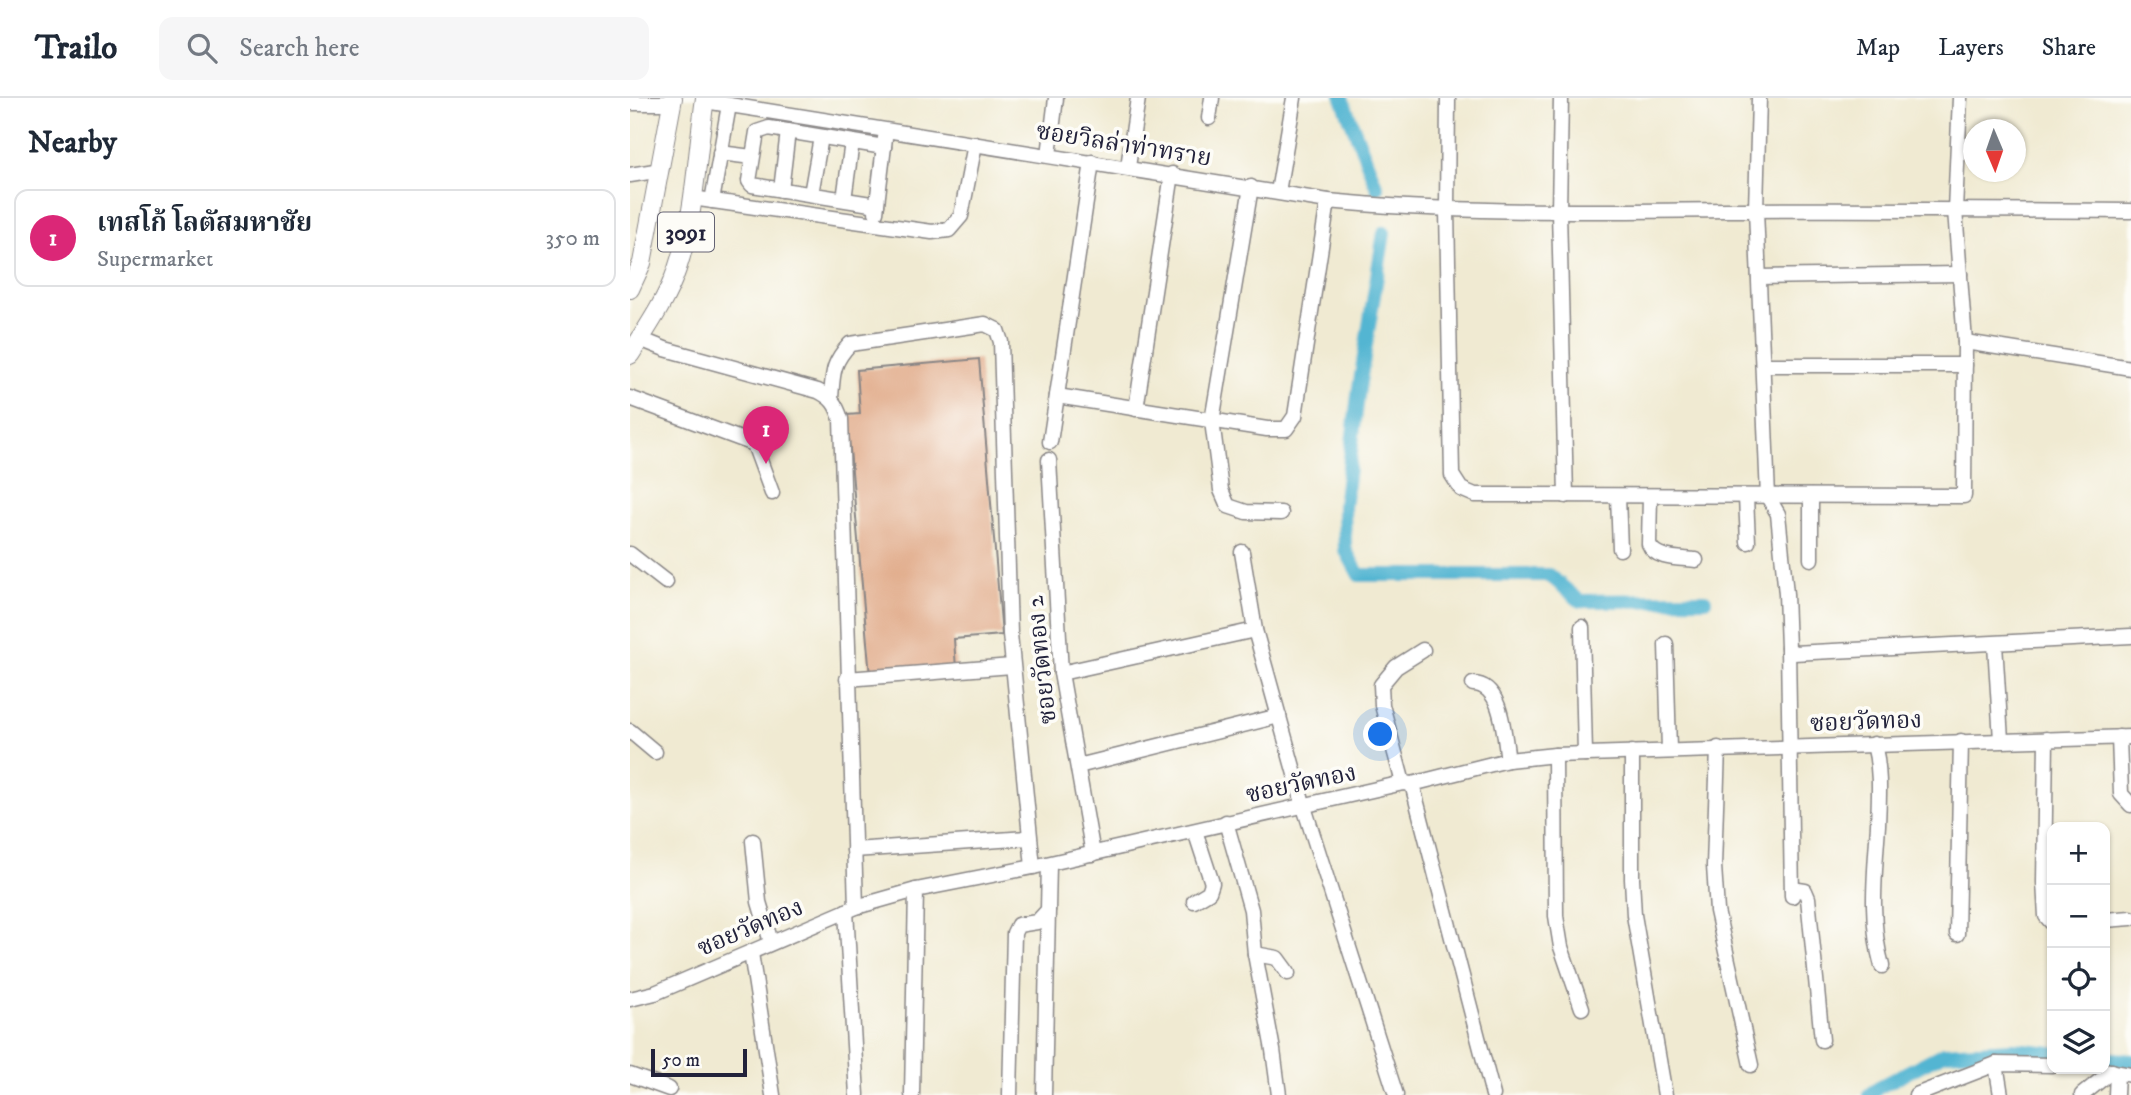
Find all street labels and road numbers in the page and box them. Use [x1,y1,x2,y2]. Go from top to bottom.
street label: ซอยวิลล่าท่าทราย [1034,116,1214,174]
road number: 3091 [658,212,714,252]
street label: ซอยวัดทอง 2 [1020,594,1064,726]
street label: ซอยวัดทอง [1809,705,1923,739]
street label: ซอยวัดทอง [1243,758,1359,810]
street label: ซอยวัดทอง [693,892,808,964]

